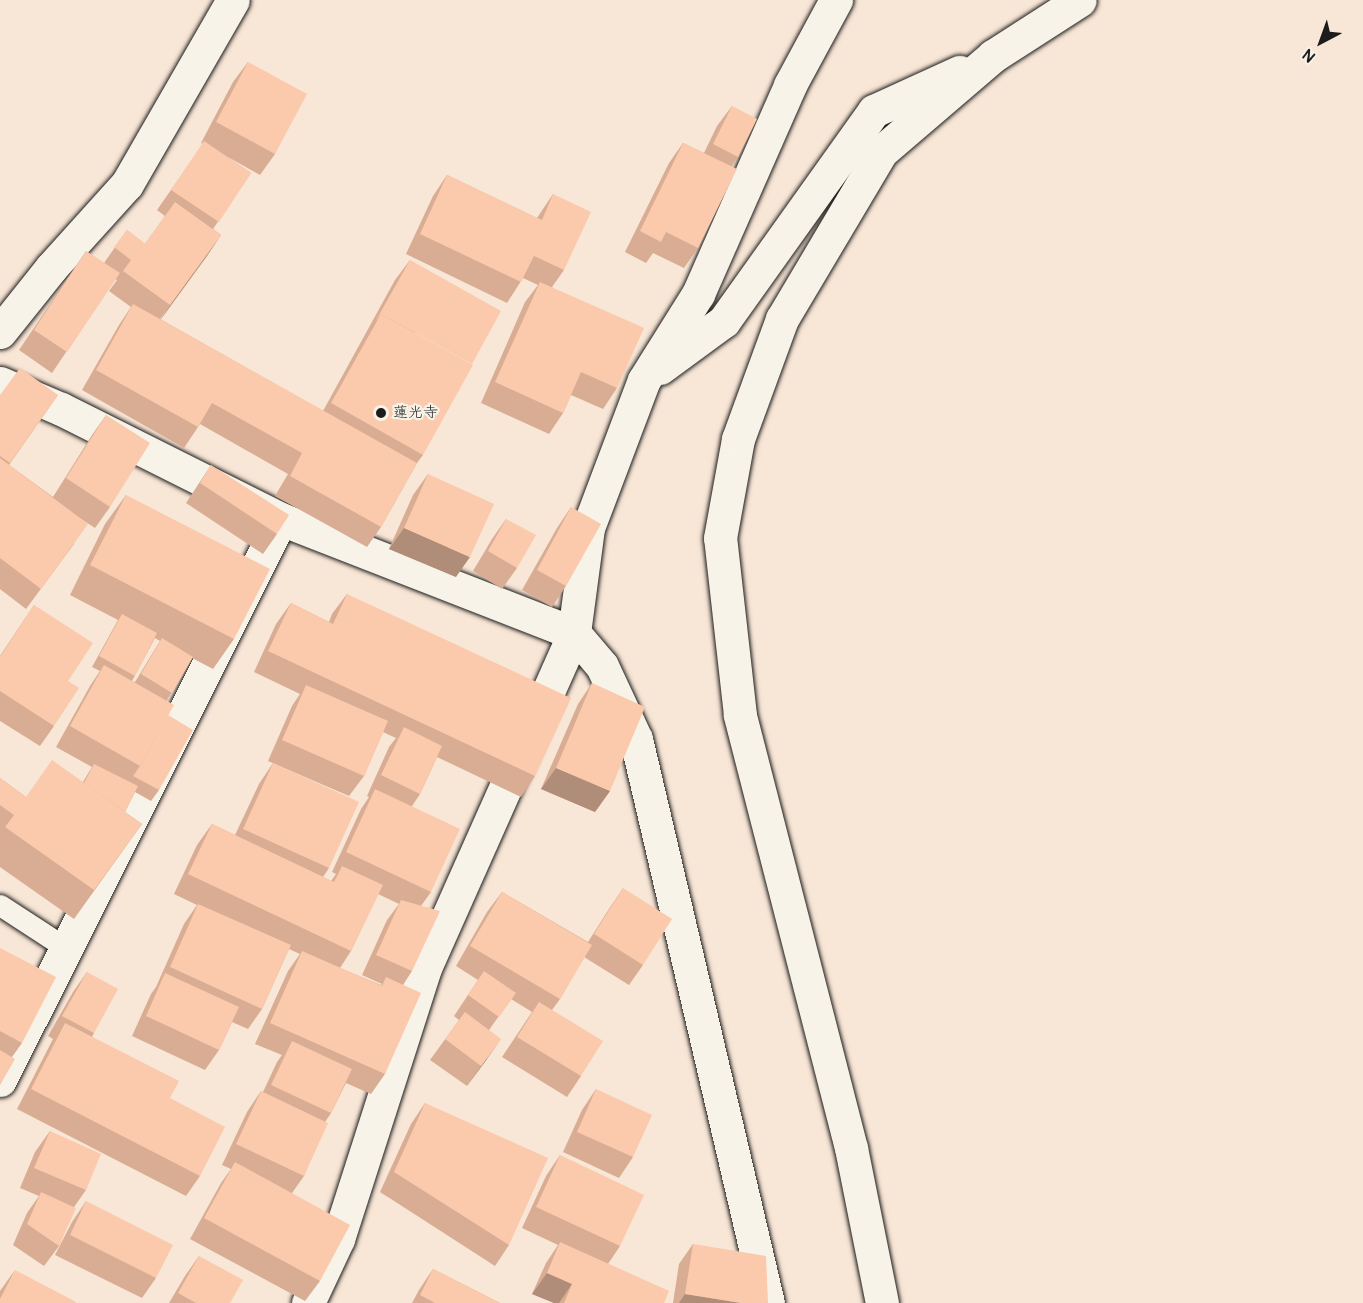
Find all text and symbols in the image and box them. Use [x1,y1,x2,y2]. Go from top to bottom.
north arrow [1291,12,1351,72]
text: N [1299,44,1320,67]
place label: 蓮光寺 [393,404,438,422]
marker: 蓮光寺 [374,406,388,420]

